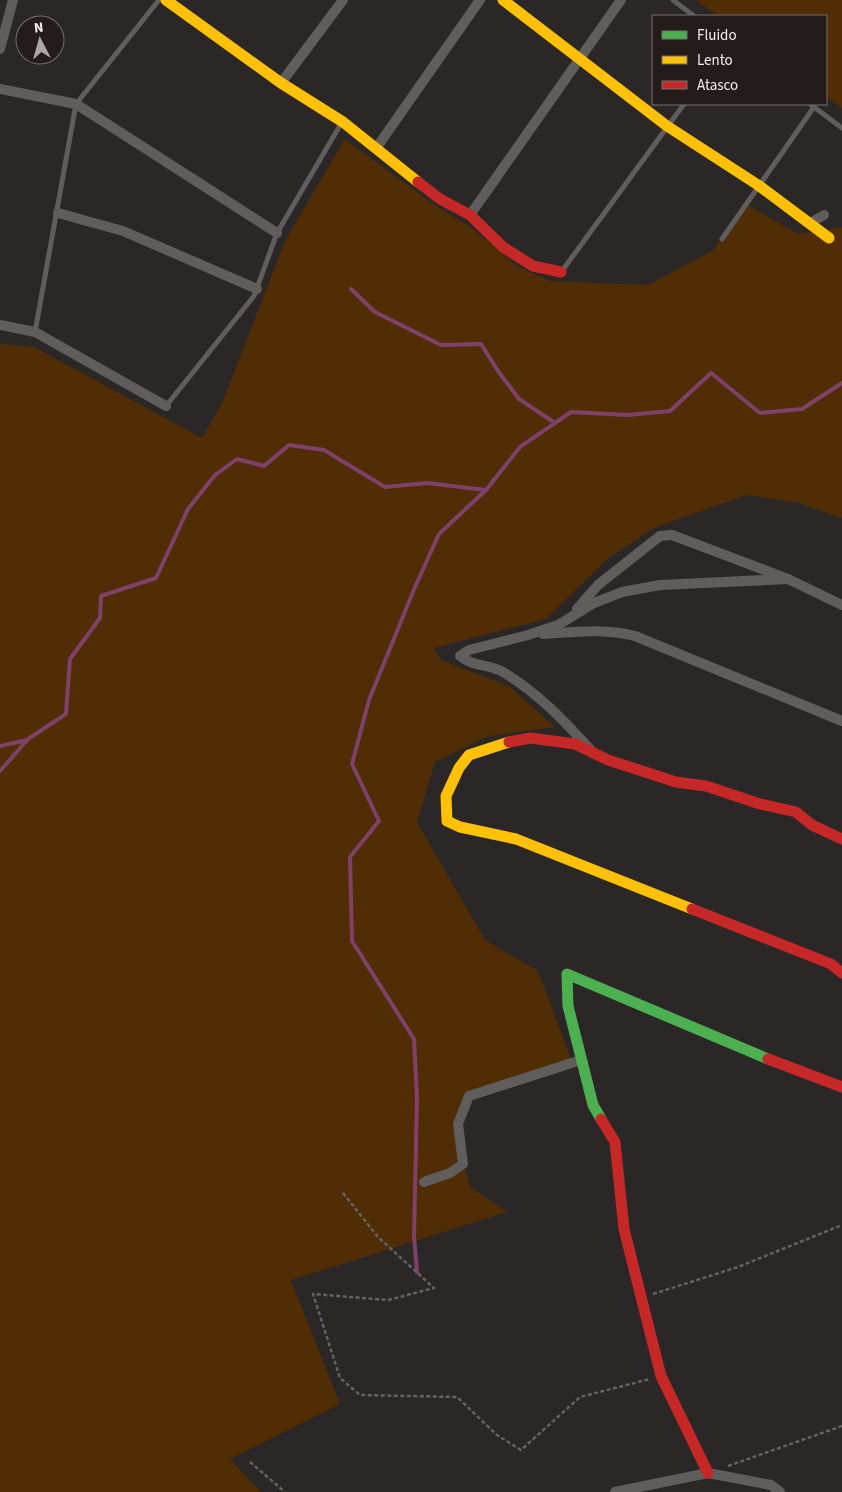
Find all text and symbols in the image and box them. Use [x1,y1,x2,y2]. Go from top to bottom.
north arrow [15,15,65,65]
legend [652,15,827,105]
text: N [33,18,44,38]
text: Fluido [697,25,737,46]
text: Lento [697,50,733,71]
text: Atasco [697,75,738,96]

